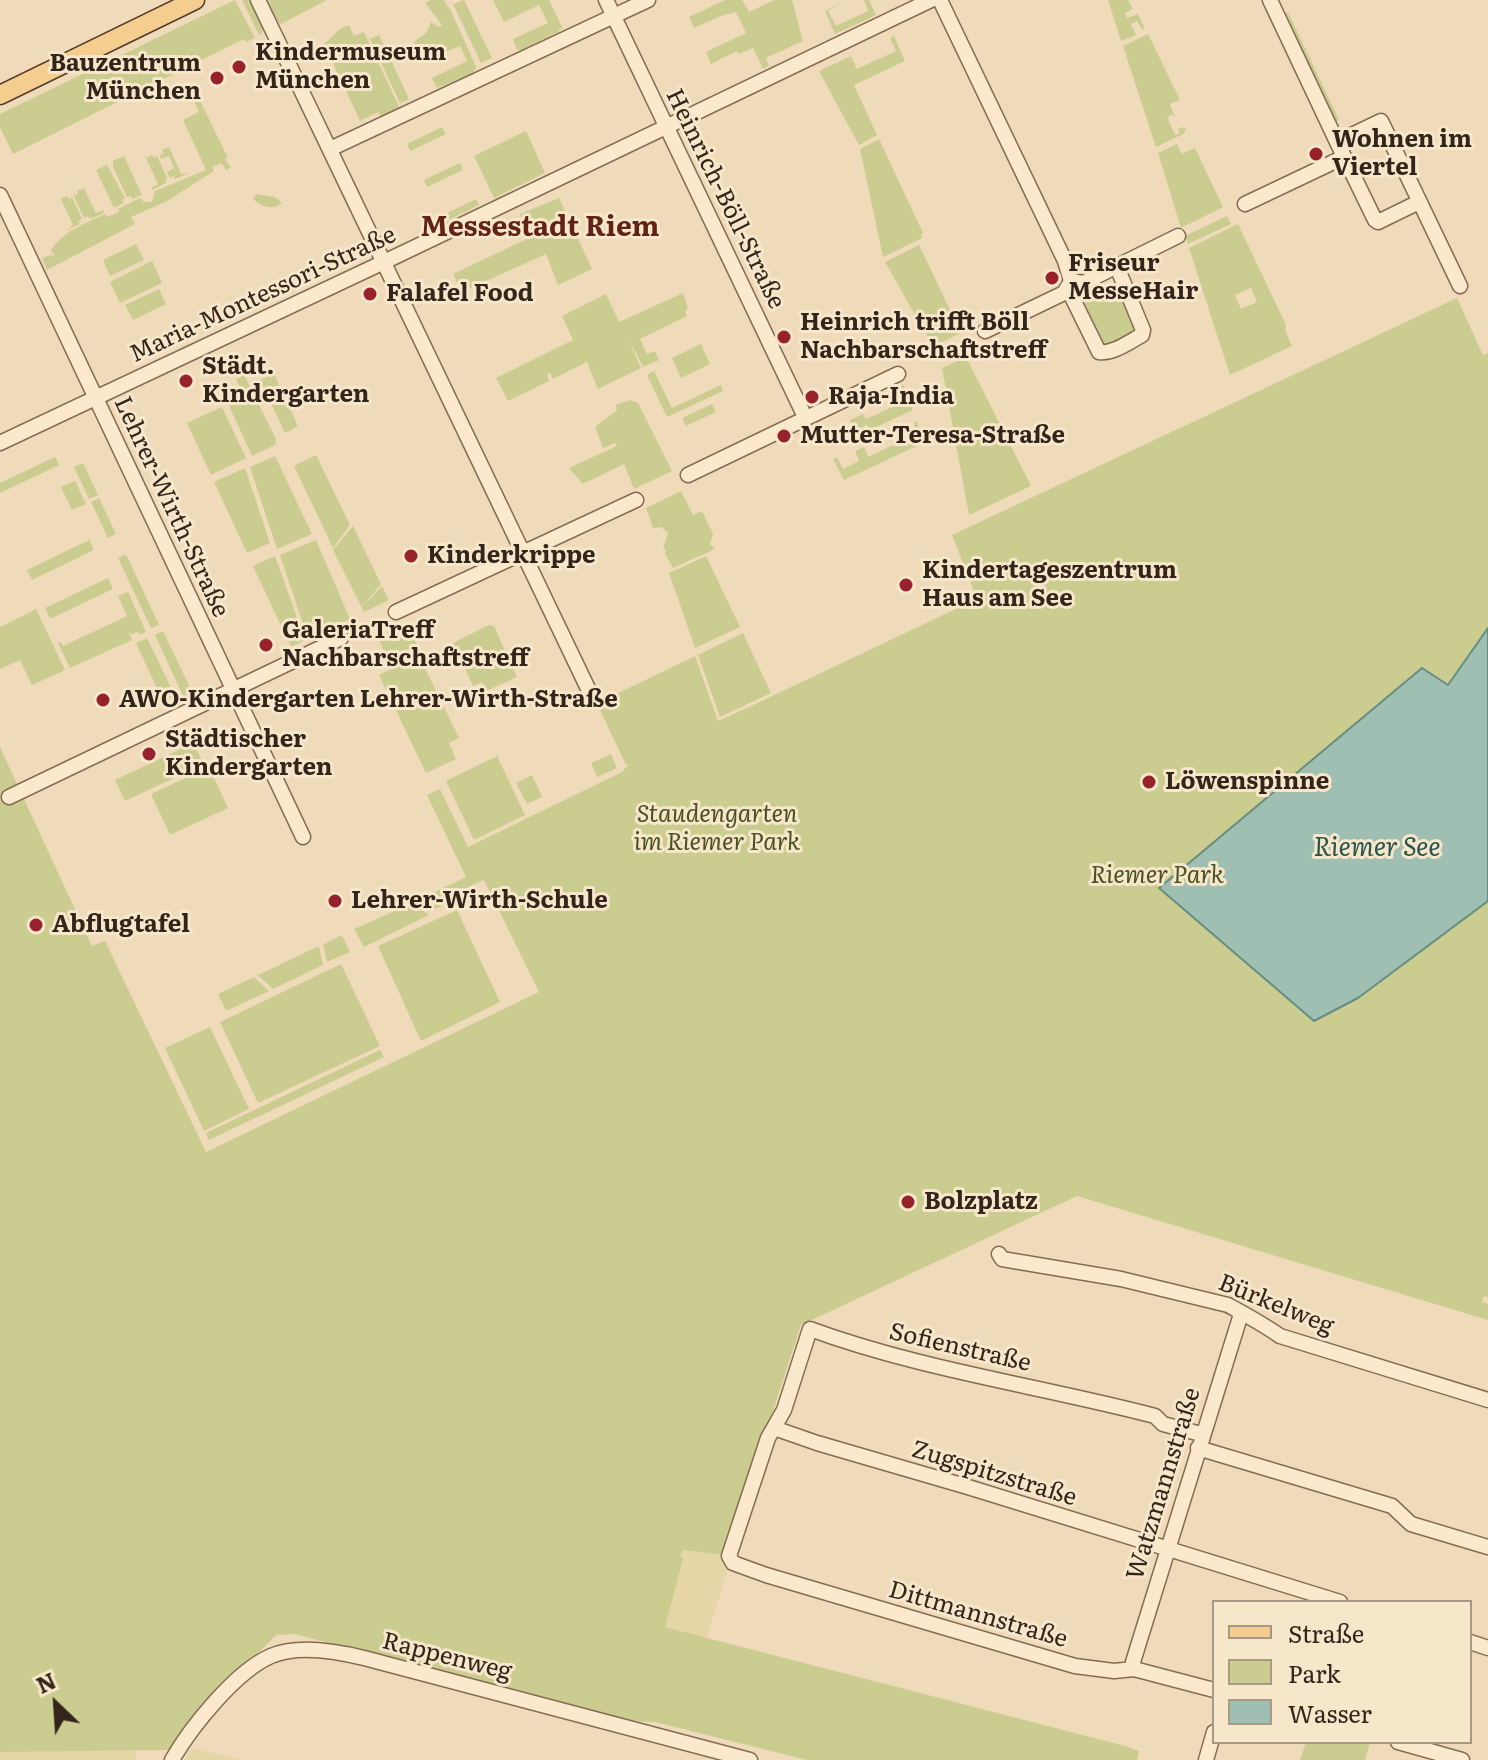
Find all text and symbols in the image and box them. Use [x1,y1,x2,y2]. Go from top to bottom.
place label: Kindermuseum München [255,39,446,95]
place label: Bauzentrum München [49,50,201,106]
marker: Kindermuseum München [230,58,248,76]
marker: Bauzentrum München [208,69,226,87]
street label: Heinrich-Böll-Straße [659,84,791,314]
place label: Wohnen im Viertel [1332,126,1472,182]
marker: Wohnen im Viertel [1307,145,1325,163]
district label: Messestadt Riem [421,211,659,245]
street label: Maria-Montessori-Straße [125,221,401,369]
place label: Friseur MesseHair [1068,250,1198,306]
marker: Friseur MesseHair [1043,269,1061,287]
place label: Falafel Food [386,280,533,308]
marker: Falafel Food [361,285,379,303]
place label: Heinrich trifft Böll Nachbarschaftstreff [800,309,1047,365]
marker: Heinrich trifft Böll Nachbarschaftstreff [775,328,793,346]
place label: Städt. Kindergarten [202,353,369,409]
marker: Städt. Kindergarten [177,372,195,390]
place label: Raja-India [828,383,954,411]
marker: Raja-India [803,388,821,406]
street label: Lehrer-Wirth-Straße [107,392,235,622]
place label: Mutter-Teresa-Straße [800,422,1065,450]
marker: Mutter-Teresa-Straße [775,427,793,445]
place label: Kinderkrippe [427,542,596,570]
marker: Kinderkrippe [402,547,420,565]
place label: Kindertageszentrum Haus am See [922,557,1177,613]
marker: Kindertageszentrum Haus am See [897,576,915,594]
place label: GaleriaTreff Nachbarschaftstreff [282,617,529,673]
marker: GaleriaTreff Nachbarschaftstreff [257,636,275,654]
place label: AWO-Kindergarten Lehrer-Wirth-Straße [119,686,618,714]
marker: AWO-Kindergarten Lehrer-Wirth-Straße [94,691,112,709]
place label: Städtischer Kindergarten [165,726,332,782]
marker: Städtischer Kindergarten [140,745,158,763]
place label: Löwenspinne [1165,768,1329,796]
marker: Löwenspinne [1140,773,1158,791]
park label: Staudengarten im Riemer Park [634,801,800,857]
water label: Riemer See [1313,832,1441,864]
park label: Riemer Park [1090,862,1224,890]
place label: Lehrer-Wirth-Schule [351,887,608,915]
marker: Lehrer-Wirth-Schule [326,892,344,910]
place label: Abflugtafel [52,911,190,939]
marker: Abflugtafel [27,916,45,934]
place label: Bolzplatz [924,1188,1038,1216]
marker: Bolzplatz [899,1193,917,1211]
street label: Bürkelweg [1214,1269,1338,1341]
street label: Sofienstraße [886,1318,1034,1378]
street label: Watzmannstraße [1121,1384,1207,1584]
street label: Zugspitzstraße [908,1435,1080,1513]
street label: Dittmannstraße [885,1576,1071,1654]
legend [1212,1600,1472,1744]
text: Straße [1288,1615,1364,1650]
street label: Rappenweg [379,1627,515,1687]
text: Park [1288,1655,1341,1690]
text: N [30,1663,61,1701]
north arrow [16,1664,96,1744]
text: Wasser [1288,1695,1372,1730]

